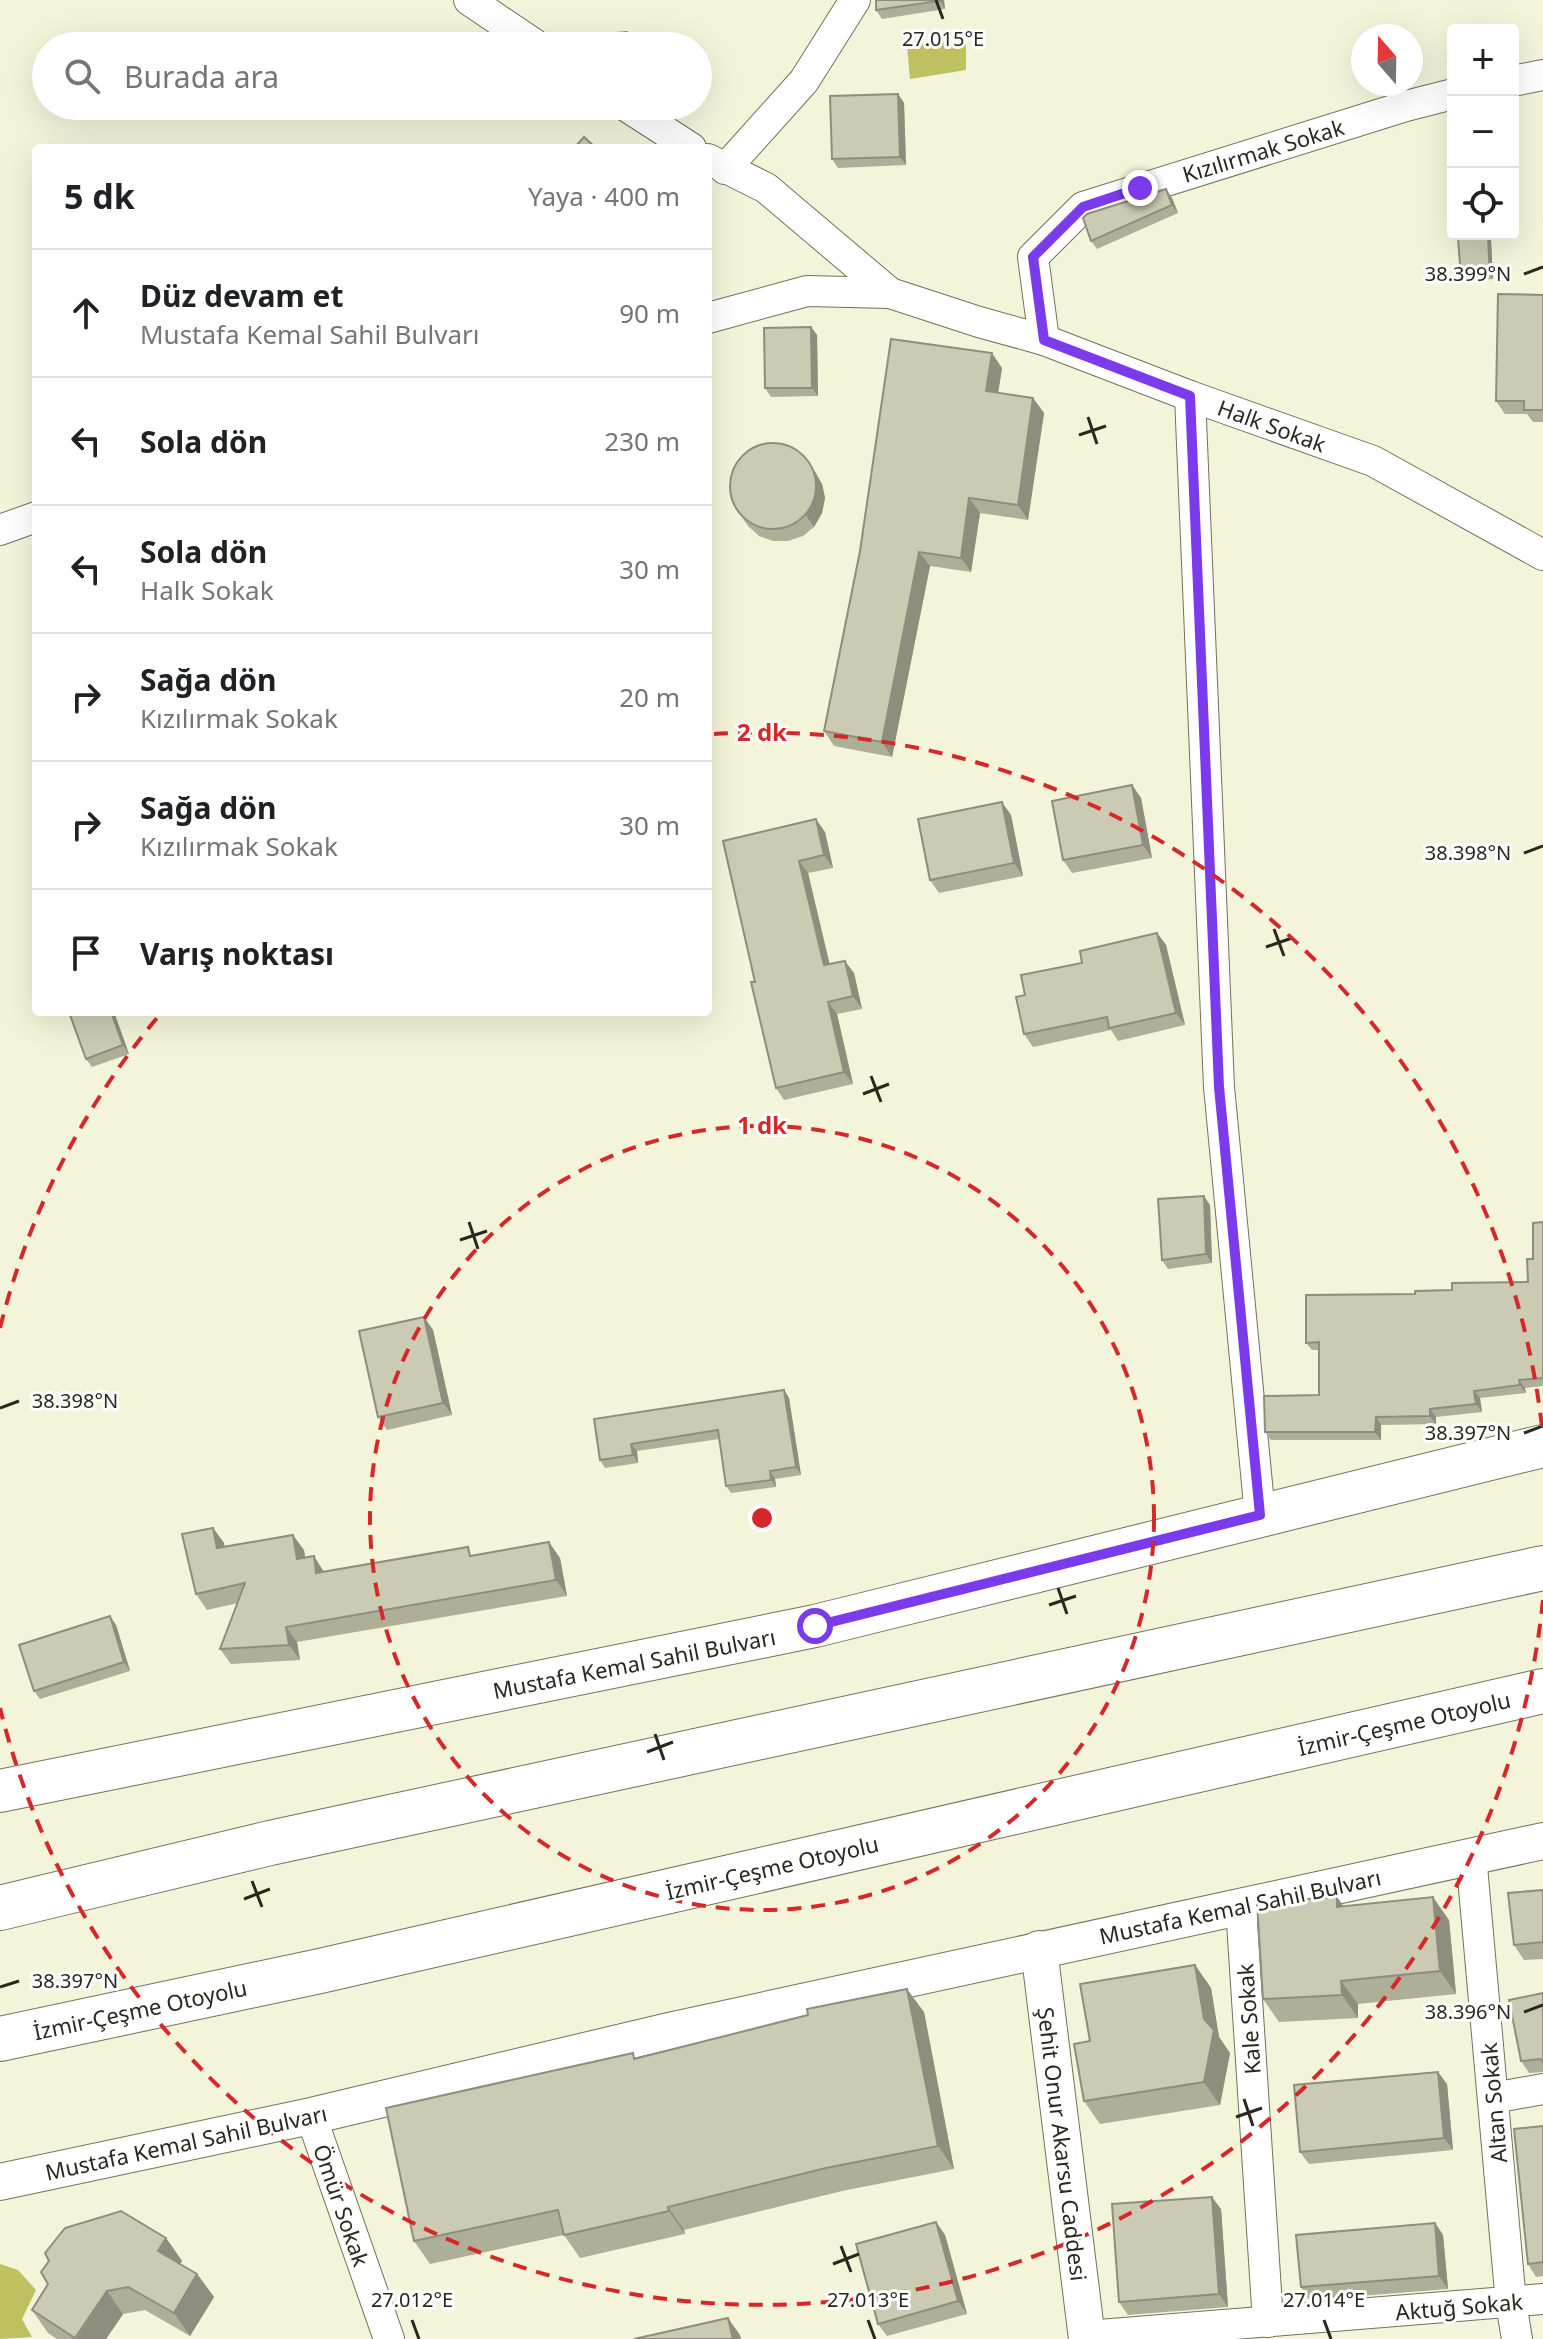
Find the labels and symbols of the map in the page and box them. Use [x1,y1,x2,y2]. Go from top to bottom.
north arrow [1351,24,1423,96]
text: 27.015°E [902,25,984,52]
street label: Kızılırmak Sokak [1179,111,1348,189]
route end [1122,170,1158,206]
text: 38.399°N [1425,260,1511,287]
street label: Halk Sokak [1214,392,1330,459]
text: 2 dk [737,715,787,748]
text: 38.398°N [1425,839,1511,866]
text: 1 dk [737,1108,787,1141]
text: 38.398°N [32,1387,118,1414]
text: 38.397°N [1425,1419,1511,1446]
centre of rings [748,1504,776,1532]
route start [797,1608,833,1644]
street label: Mustafa Kemal Sahil Bulvarı [490,1621,778,1705]
street label: İzmir-Çeşme Otoyolu [1295,1684,1513,1762]
street label: İzmir-Çeşme Otoyolu [663,1828,881,1906]
street label: Mustafa Kemal Sahil Bulvarı [1096,1861,1384,1951]
street label: Kale Sokak [1229,1962,1267,2075]
text: 38.397°N [32,1967,118,1994]
street label: İzmir-Çeşme Otoyolu [30,1972,250,2046]
text: 38.396°N [1425,1998,1511,2025]
street label: Şehit Onur Akarsu Caddesi [1031,2005,1095,2283]
street label: Altan Sokak [1473,2041,1513,2164]
street label: Mustafa Kemal Sahil Bulvarı [42,2097,330,2187]
street label: Ömür Sokak [307,2140,377,2270]
street label: Aktuğ Sokak [1394,2285,1524,2327]
text: 27.012°E [371,2286,453,2313]
text: 27.013°E [827,2286,909,2313]
text: 27.014°E [1283,2286,1365,2313]

